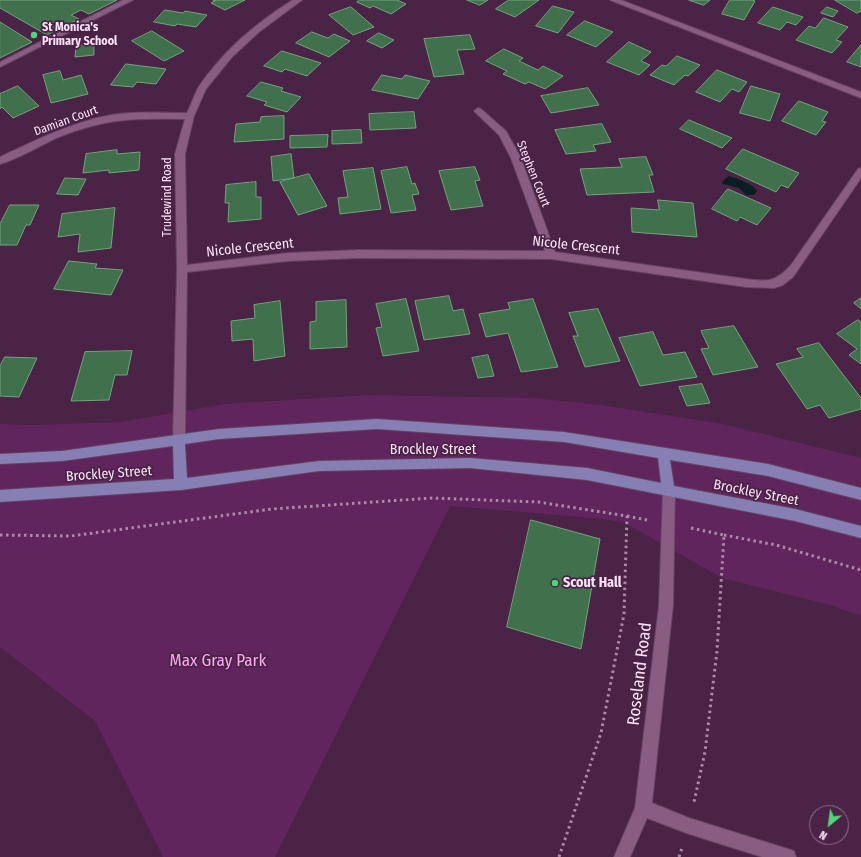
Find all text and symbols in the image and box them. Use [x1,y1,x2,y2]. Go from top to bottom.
place label: St Monica's Primary School [42,21,117,49]
marker: St Monica's Primary School [29,30,39,40]
street label: Damian Court [32,103,100,139]
street label: Stephen Court [513,139,553,209]
street label: Trudewind Road [161,157,175,237]
street label: Nicole Crescent [531,233,621,259]
street label: Nicole Crescent [205,235,295,261]
street label: Brockley Street [390,442,476,458]
street label: Brockley Street [65,463,153,485]
street label: Brockley Street [712,477,800,509]
place label: Scout Hall [563,575,622,591]
marker: Scout Hall [550,578,560,588]
street label: Roseland Road [624,621,656,727]
park label: Max Gray Park [170,651,266,671]
north arrow [809,805,849,845]
text: N [817,828,829,842]

